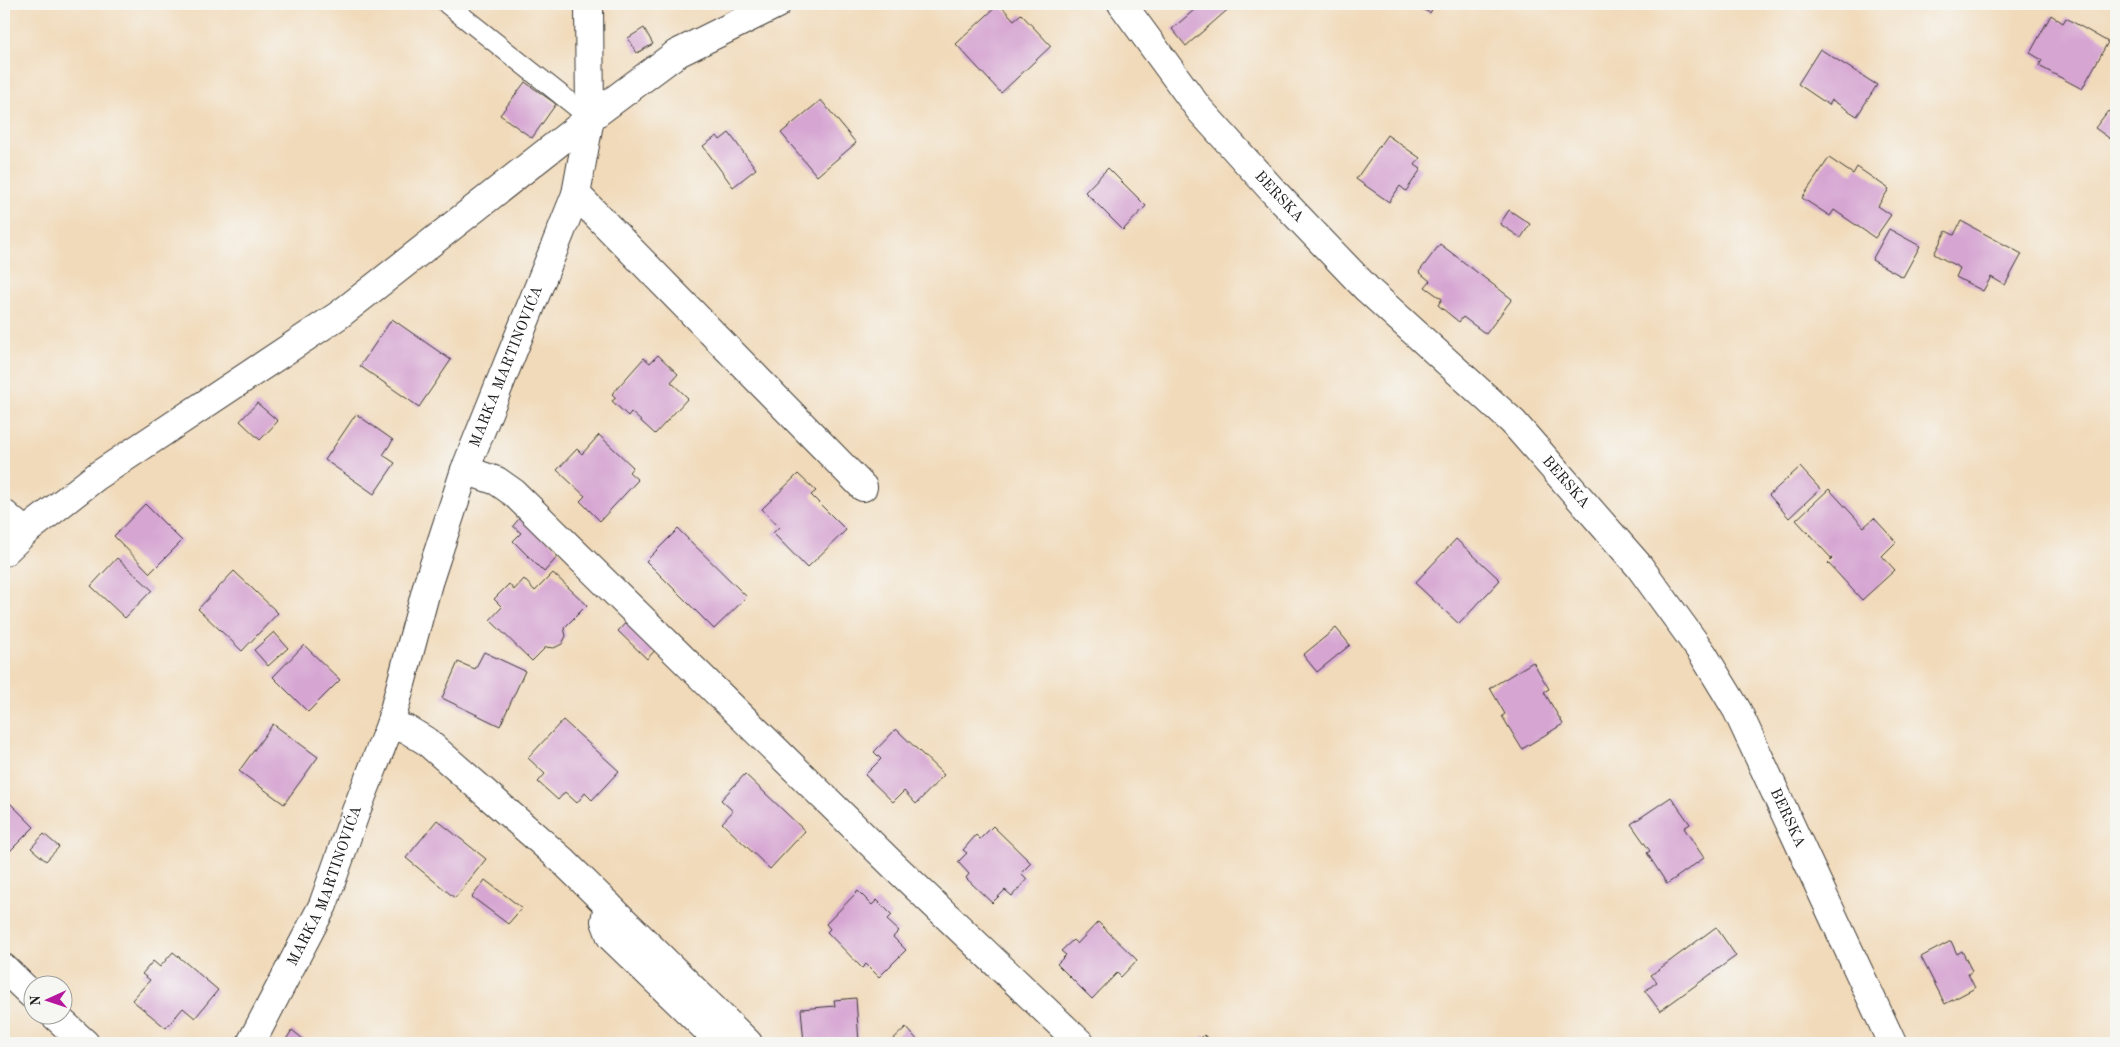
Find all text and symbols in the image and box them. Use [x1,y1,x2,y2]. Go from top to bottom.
street label: BERSKA [1252,169,1307,226]
street label: MARKA MARTINOVIĆA [467,283,546,449]
street label: BERSKA [1539,453,1593,512]
street label: BERSKA [1767,786,1808,851]
street label: MARKA MARTINOVIĆA [285,803,365,969]
north arrow [22,974,72,1024]
text: N [29,995,43,1006]

